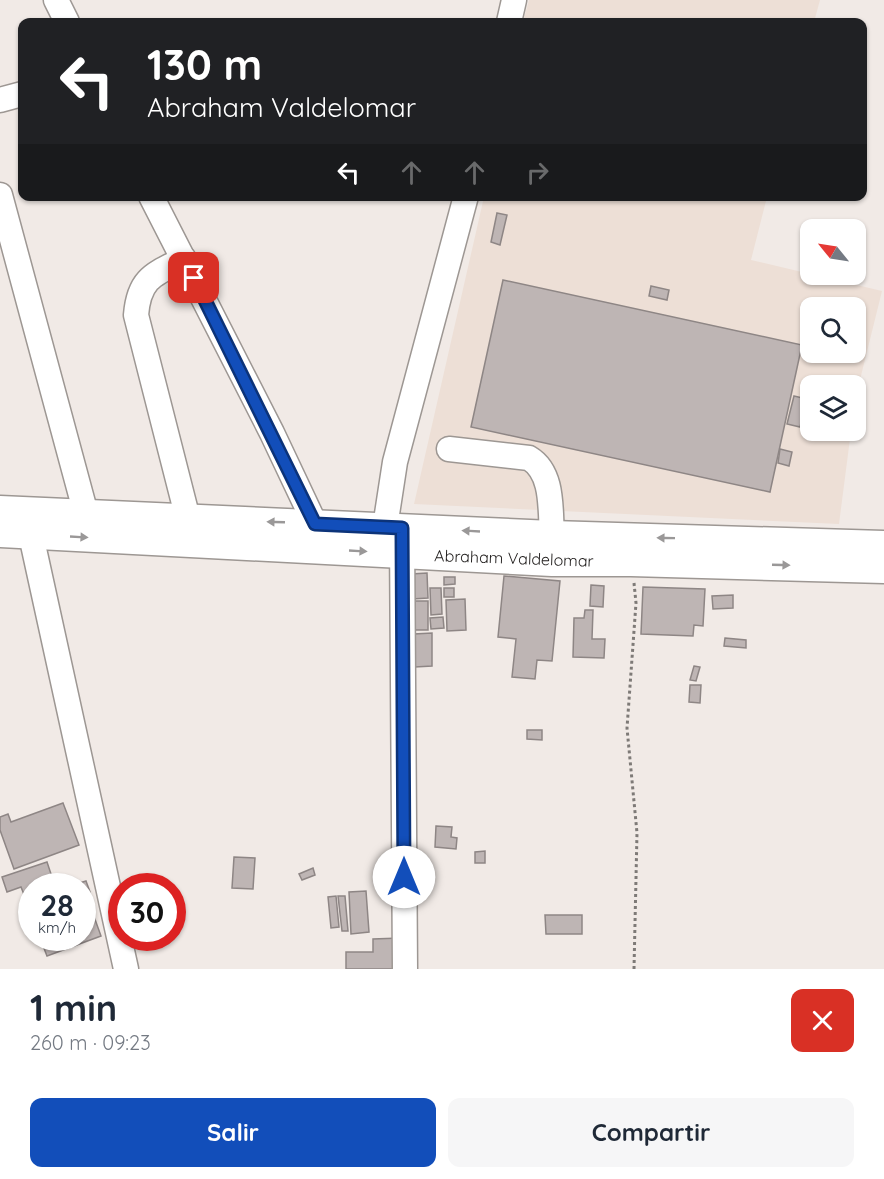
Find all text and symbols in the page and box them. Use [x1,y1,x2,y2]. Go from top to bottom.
text: 130 m [147,38,262,91]
icon: left [48,42,126,120]
text: Abraham Valdelomar [147,90,416,124]
icon: left [332,156,365,189]
icon: ahead [395,156,428,189]
icon: ahead [458,156,491,189]
icon: right [521,156,554,189]
north arrow [800,219,866,285]
map controls [800,219,866,441]
pin [168,252,219,303]
icon: arrive [177,261,210,294]
button: search [800,297,866,363]
button: layers [800,375,866,441]
one-way arrow [267,518,286,527]
one-way arrow [462,527,481,536]
one-way arrow [70,532,89,541]
one-way arrow [656,533,675,543]
street label: Abraham Valdelomar [434,545,594,571]
one-way arrow [349,546,368,556]
one-way arrow [771,560,790,569]
position arrow [372,845,436,909]
speed limit sign: 30 [108,873,186,951]
text: 28 [40,886,74,924]
text: km/h [38,918,76,937]
text: 1 min [30,985,117,1030]
button: close [791,989,854,1052]
text: 260 m · 09:23 [30,1030,151,1055]
button: Salir [30,1098,436,1167]
button: Compartir [448,1098,854,1167]

